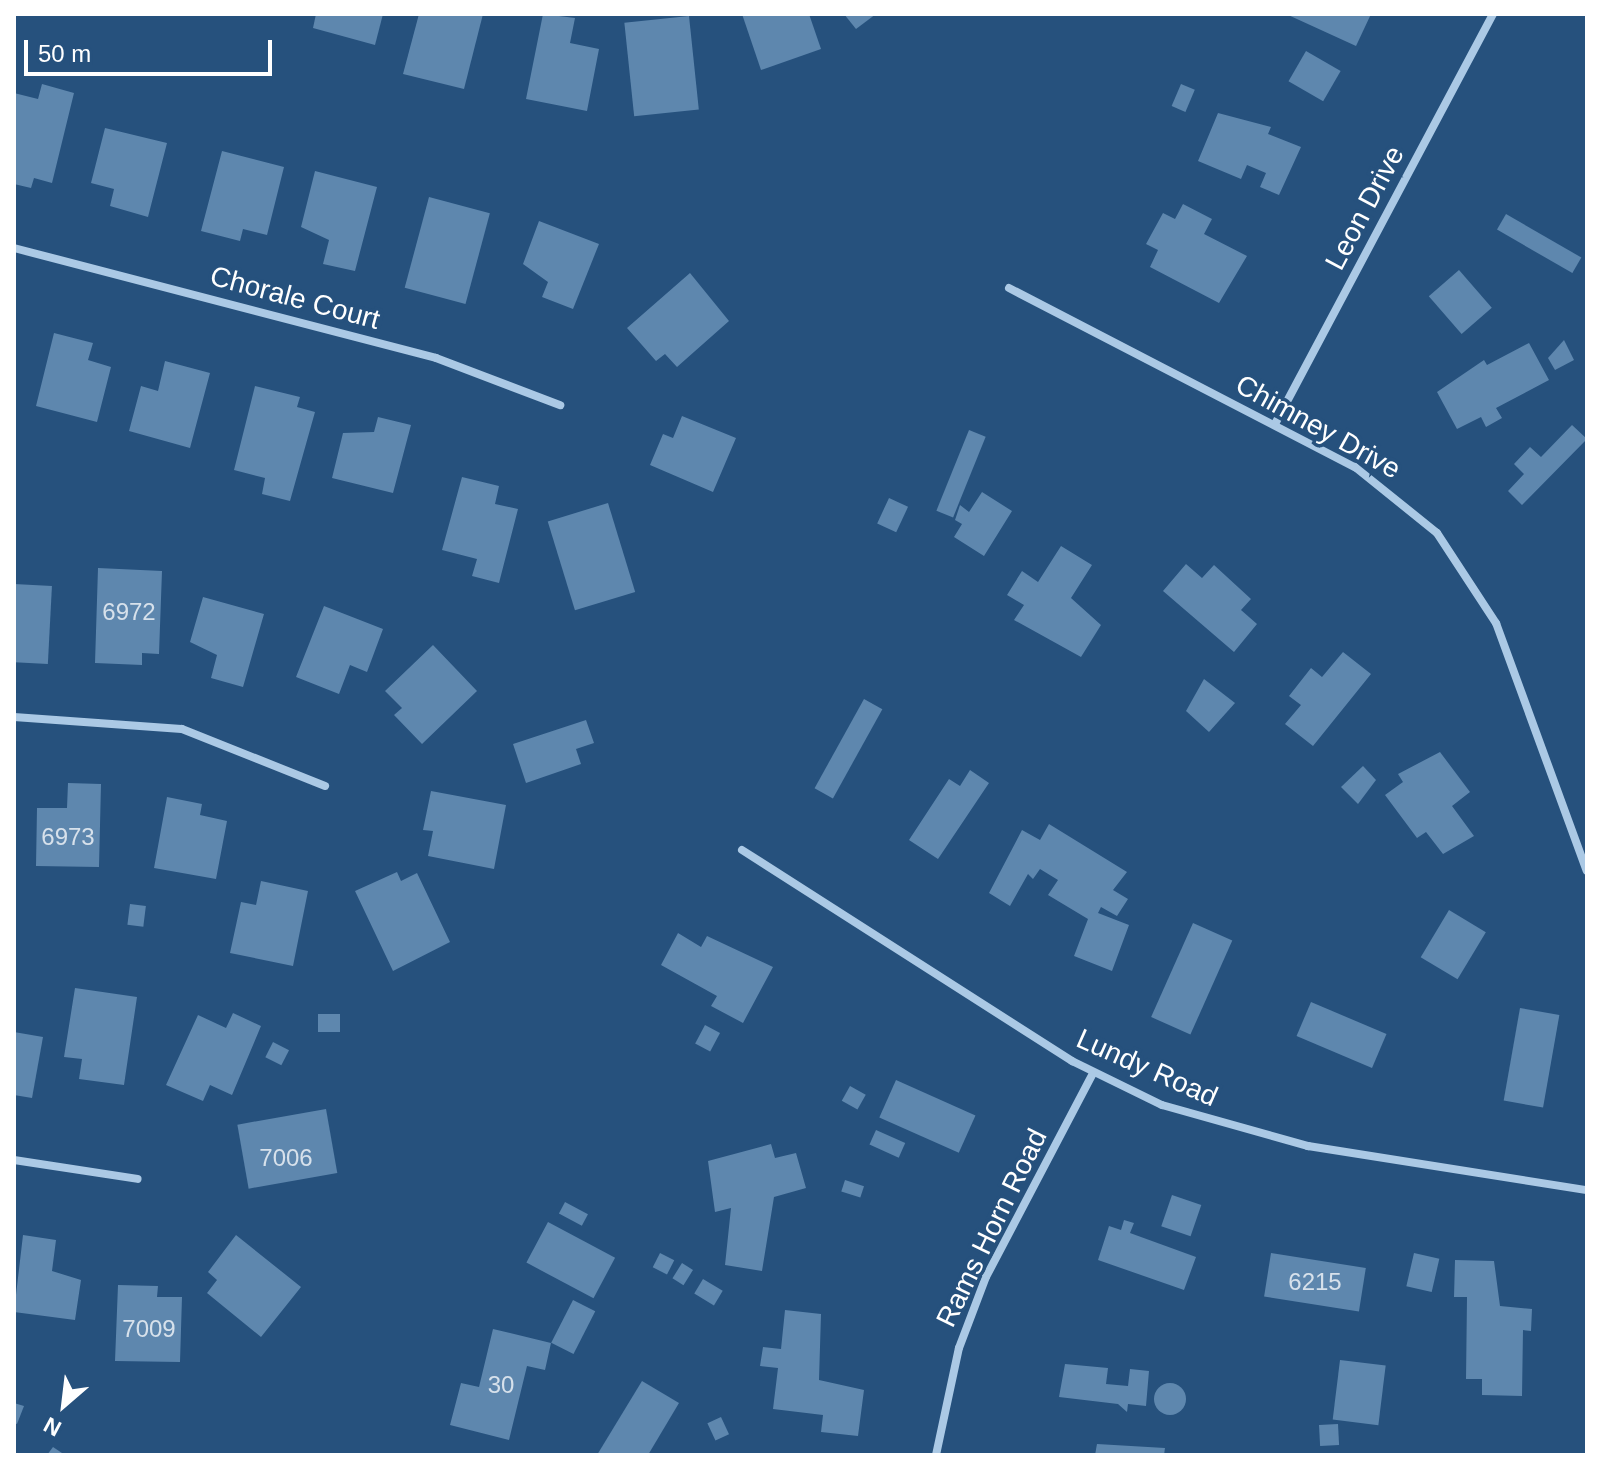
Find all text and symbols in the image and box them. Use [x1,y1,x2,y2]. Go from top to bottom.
scale bar [28,24,276,74]
text: 50 m [38,40,91,67]
street label: Leon Drive [1318,140,1412,276]
street label: Chorale Court [206,259,384,337]
street label: Chimney Drive [1230,368,1406,486]
house number: 6972 [102,598,156,626]
house number: 6973 [41,823,95,851]
street label: Lundy Road [1071,1022,1223,1114]
street label: Rams Horn Road [929,1123,1055,1333]
house number: 7006 [259,1144,313,1172]
house number: 6215 [1288,1268,1342,1296]
house number: 7009 [122,1315,176,1343]
north arrow [24,1365,104,1445]
house number: 30 [488,1371,514,1399]
text: N [40,1412,65,1441]

